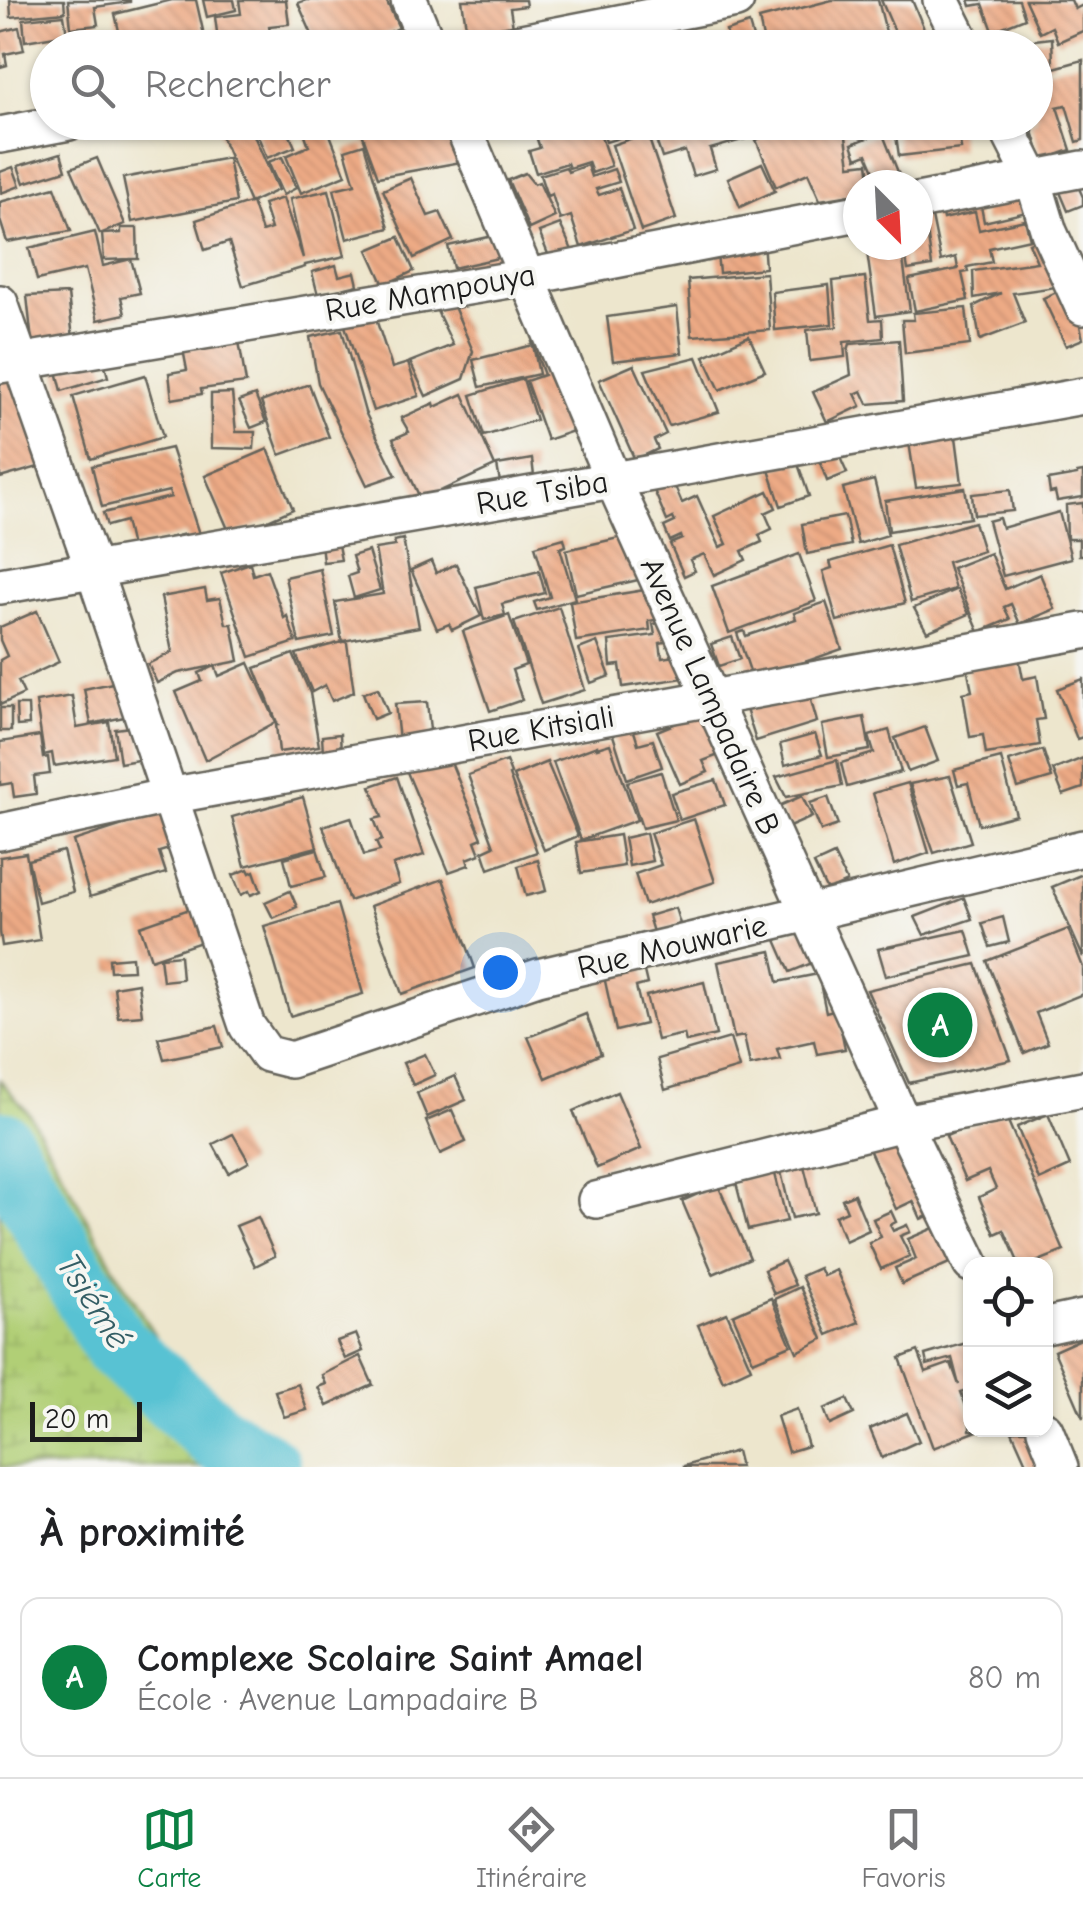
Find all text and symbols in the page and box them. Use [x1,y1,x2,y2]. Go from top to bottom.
search box [30,30,1053,140]
icon: search [65,58,120,113]
text: Rechercher [145,63,331,107]
north arrow [843,170,933,260]
street label: Rue Mampouya [322,256,538,329]
street label: Rue Tsiba [473,463,611,522]
street label: Avenue Lampadaire B [633,552,788,841]
street label: Rue Kitsiali [465,697,617,760]
street label: Rue Mouwarie [574,907,770,986]
your location [475,947,526,998]
pin: A [908,988,972,1062]
water label: Tsiémé [48,1246,139,1356]
map controls [963,1257,1053,1437]
button: locate [963,1257,1053,1347]
button: layers [963,1347,1053,1437]
scale bar [30,1397,142,1442]
text: 20 m [45,1403,109,1435]
text: À proximité [40,1508,245,1557]
text: Complexe Scolaire Saint Amael [137,1637,643,1681]
text: A [66,1659,83,1696]
text: 80 m [968,1659,1041,1696]
text: École · Avenue Lampadaire B [137,1681,538,1718]
tab: Carte [137,1802,201,1894]
tab: Itinéraire [476,1802,587,1894]
tab: Favoris [862,1802,946,1894]

